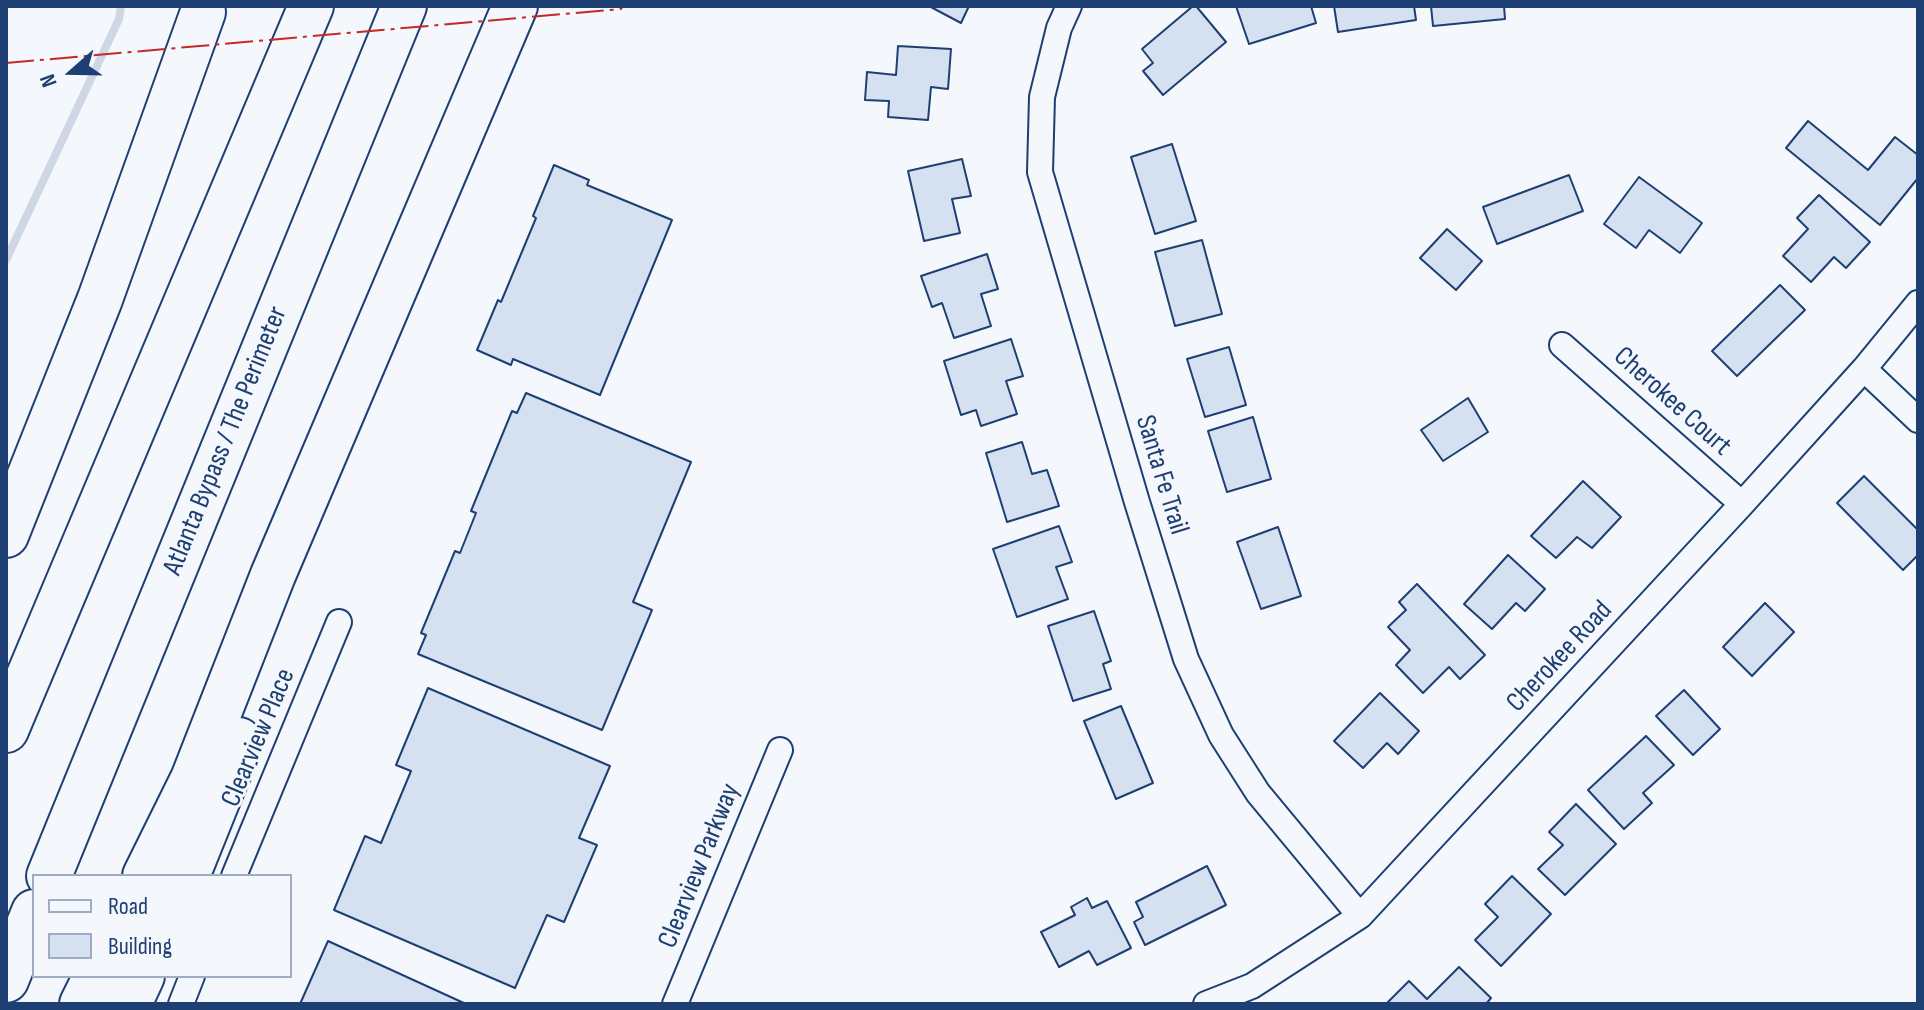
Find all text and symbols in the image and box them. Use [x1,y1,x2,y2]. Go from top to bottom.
north arrow [32,32,112,112]
text: N [34,70,64,91]
street label: Atlanta Bypass / The Perimeter [157,302,295,580]
street label: Cherokee Court [1606,340,1738,464]
street label: Santa Fe Trail [1127,411,1195,539]
street label: Cherokee Road [1500,594,1620,720]
street label: Clearview Place [215,664,303,812]
street label: Clearview Parkway [652,779,748,953]
legend [32,874,292,978]
text: Road [108,892,148,921]
text: Building [108,932,172,961]

